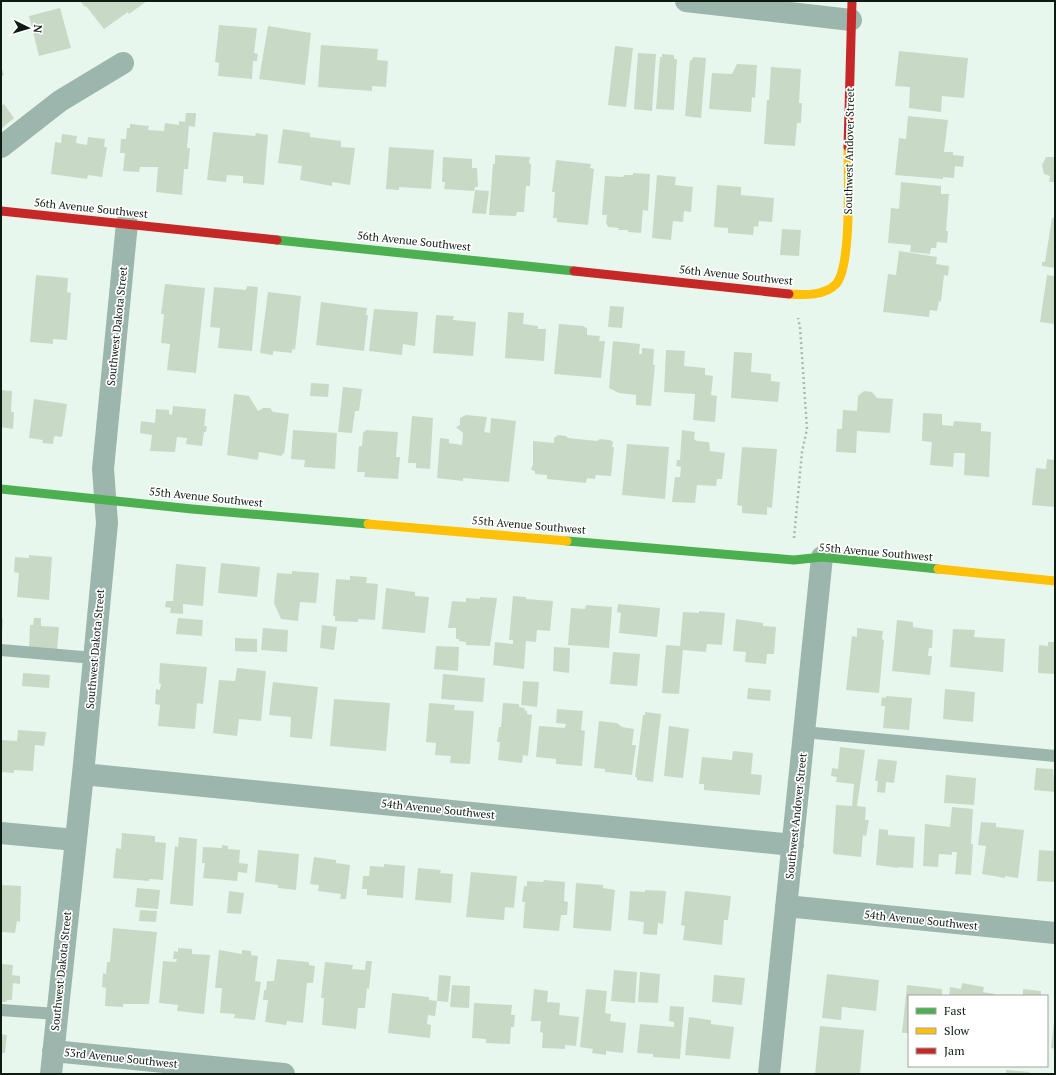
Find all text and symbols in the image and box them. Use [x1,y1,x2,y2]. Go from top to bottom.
north arrow [8,8,48,48]
text: N [31,24,45,34]
street label: Southwest Andover Street [841,88,857,214]
street label: 56th Avenue Southwest [33,195,149,221]
street label: 56th Avenue Southwest [356,228,472,254]
street label: 56th Avenue Southwest [678,262,794,288]
street label: Southwest Dakota Street [104,265,130,387]
street label: 55th Avenue Southwest [148,484,264,510]
street label: 55th Avenue Southwest [471,513,587,537]
street label: 55th Avenue Southwest [818,540,934,564]
street label: Southwest Dakota Street [83,588,107,710]
street label: Southwest Andover Street [782,752,810,880]
street label: 54th Avenue Southwest [380,796,496,822]
street label: 54th Avenue Southwest [863,907,979,933]
street label: Southwest Dakota Street [48,910,74,1032]
legend [908,995,1048,1067]
text: Fast [944,1003,967,1018]
text: Slow [944,1023,970,1038]
text: Jam [944,1043,965,1058]
street label: 53rd Avenue Southwest [63,1045,179,1071]

